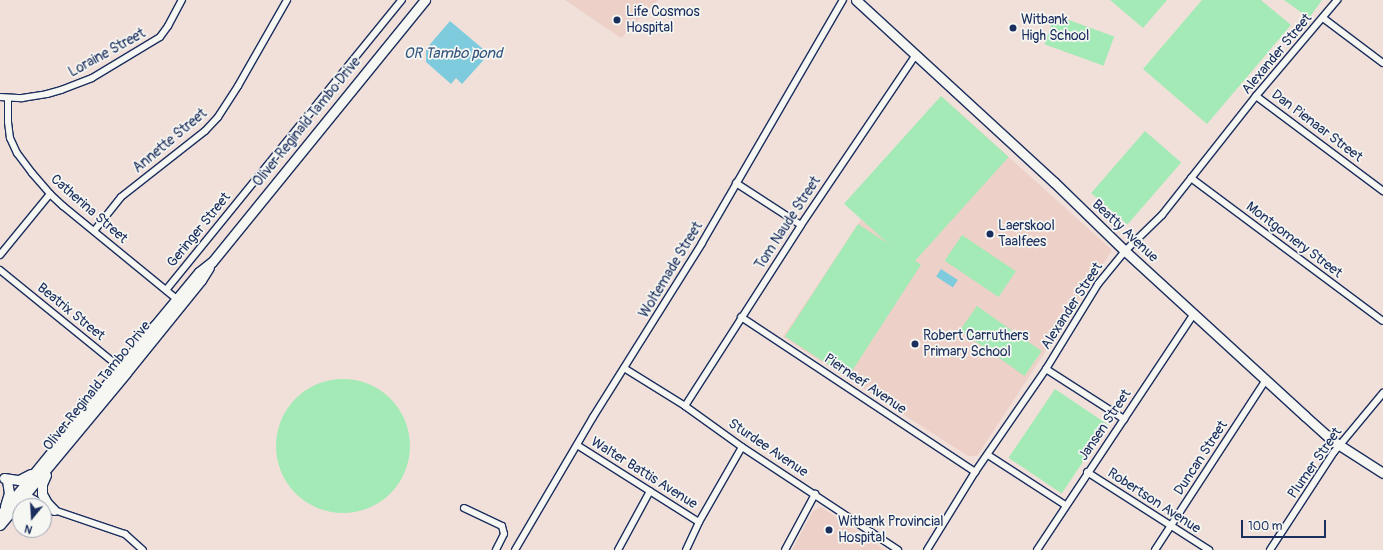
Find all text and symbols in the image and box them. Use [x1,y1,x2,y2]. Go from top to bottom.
place label: Life Cosmos Hospital [626,4,700,36]
street label: Alexander Street [1238,10,1316,98]
place label: Witbank High School [1021,12,1089,44]
marker: Life Cosmos Hospital [611,14,623,26]
marker: Witbank High School [1008,23,1018,33]
street label: Loraine Street [66,25,148,81]
water label: OR Tambo pond [404,45,502,63]
street label: Oliver Reginald Tambo Drive [250,54,364,190]
street label: Dan Pienaar Street [1268,86,1366,166]
street label: Annette Street [130,105,210,177]
street label: Catherina Street [47,171,131,247]
street label: Tom Naude Street [752,173,824,273]
street label: Geringer Street [164,189,234,271]
street label: Beatty Avenue [1088,196,1162,266]
street label: Montgomery Street [1242,198,1346,282]
place label: Laerskool Taalfees [998,218,1055,250]
street label: Woltemade Street [636,219,706,321]
marker: Laerskool Taalfees [985,229,995,239]
street label: Alexander Street [1038,259,1106,353]
street label: Beatrix Street [34,280,108,344]
street label: Oliver Reginald Tambo Drive [40,318,154,454]
place label: Robert Carruthers Primary School [923,328,1029,360]
marker: Robert Carruthers Primary School [910,339,920,349]
street label: Pierneef Avenue [821,350,909,418]
street label: Jansen Street [1075,386,1135,464]
street label: Sturdee Avenue [725,415,811,481]
street label: Duncan Street [1171,418,1231,498]
street label: Plumer Street [1284,424,1346,502]
street label: Walter Battis Avenue [588,433,700,513]
street label: Robertson Avenue [1104,465,1204,537]
north arrow [12,498,52,538]
scale bar [1243,512,1328,538]
place label: Witbank Provincial Hospital [838,514,944,546]
text: 100 m [1248,519,1282,534]
text: N [23,522,34,536]
marker: Witbank Provincial Hospital [823,524,835,536]

